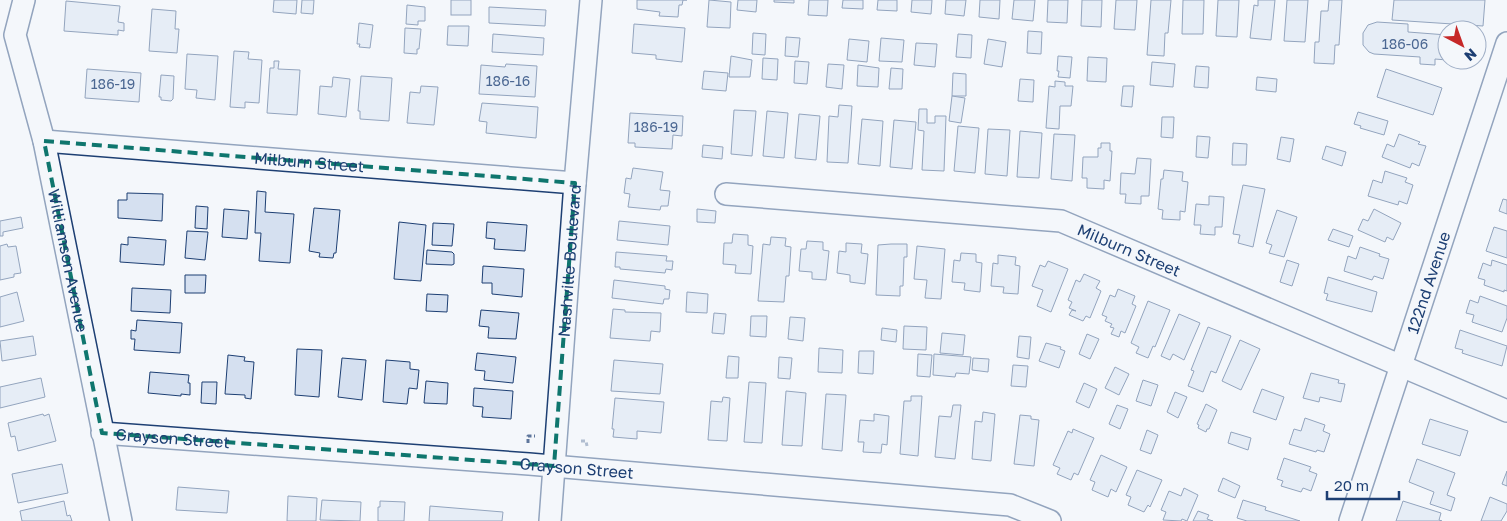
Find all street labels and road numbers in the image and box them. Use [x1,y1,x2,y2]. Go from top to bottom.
street label: Milburn Street [253,148,365,176]
street label: Nashville Boulevard [554,184,585,338]
street label: Williamson Avenue [44,187,93,334]
street label: Milburn Street [1074,219,1184,281]
street label: 122nd Avenue [1402,229,1454,336]
street label: Grayson Street [115,424,231,452]
street label: Grayson Street [519,453,635,483]

